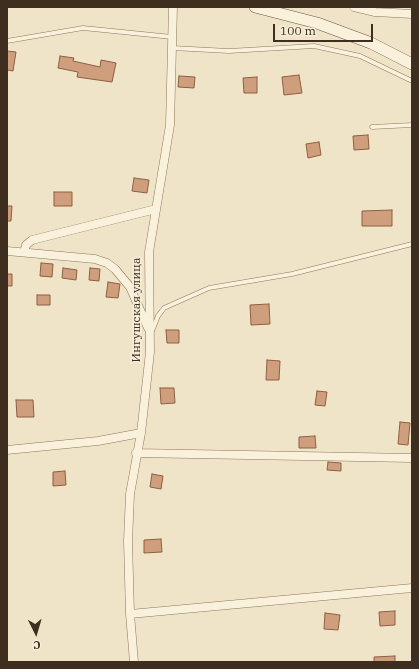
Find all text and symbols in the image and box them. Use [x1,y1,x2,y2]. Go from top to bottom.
scale bar [275,16,375,42]
text: 100 m [280,23,316,38]
street label: Ингушская улица [130,257,144,363]
north arrow [16,613,56,653]
text: С [33,638,41,652]

